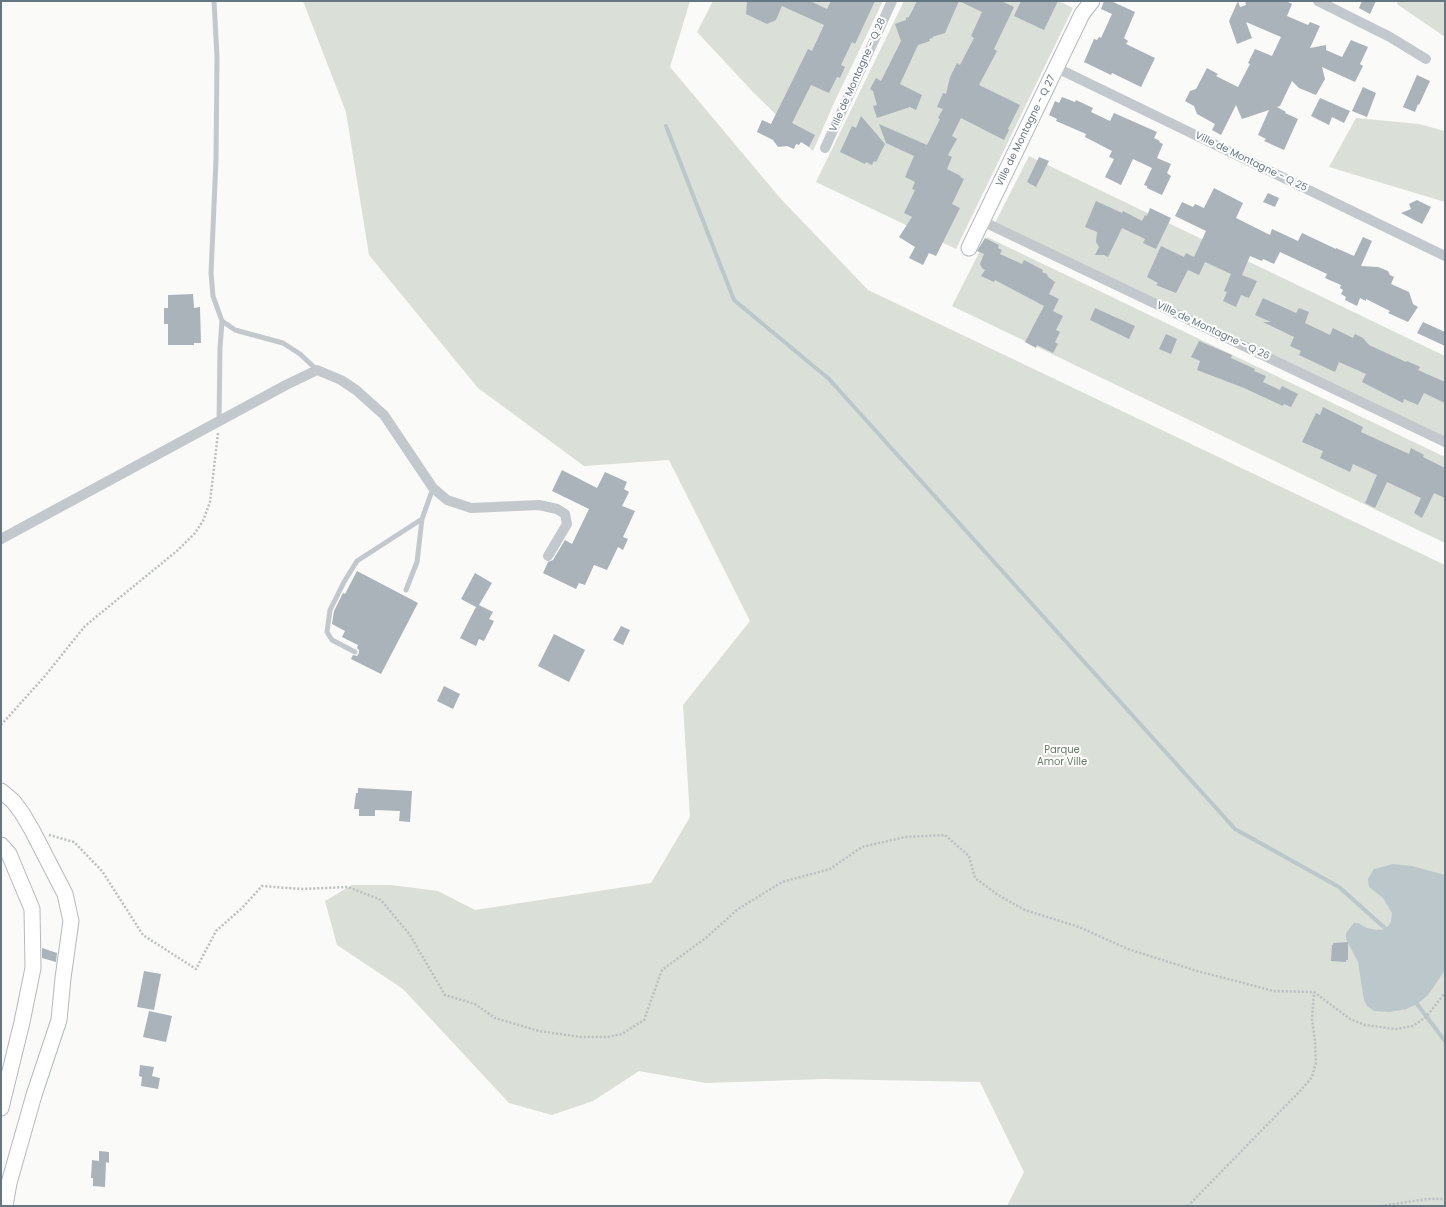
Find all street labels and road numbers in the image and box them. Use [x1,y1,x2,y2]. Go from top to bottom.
street label: Ville de Montagne - Q 28 [827,16,889,134]
street label: Ville de Montagne - Q 27 [994,73,1058,189]
street label: Ville de Montagne - Q 25 [1193,130,1309,194]
street label: Ville de Montagne - Q 26 [1155,300,1271,362]

